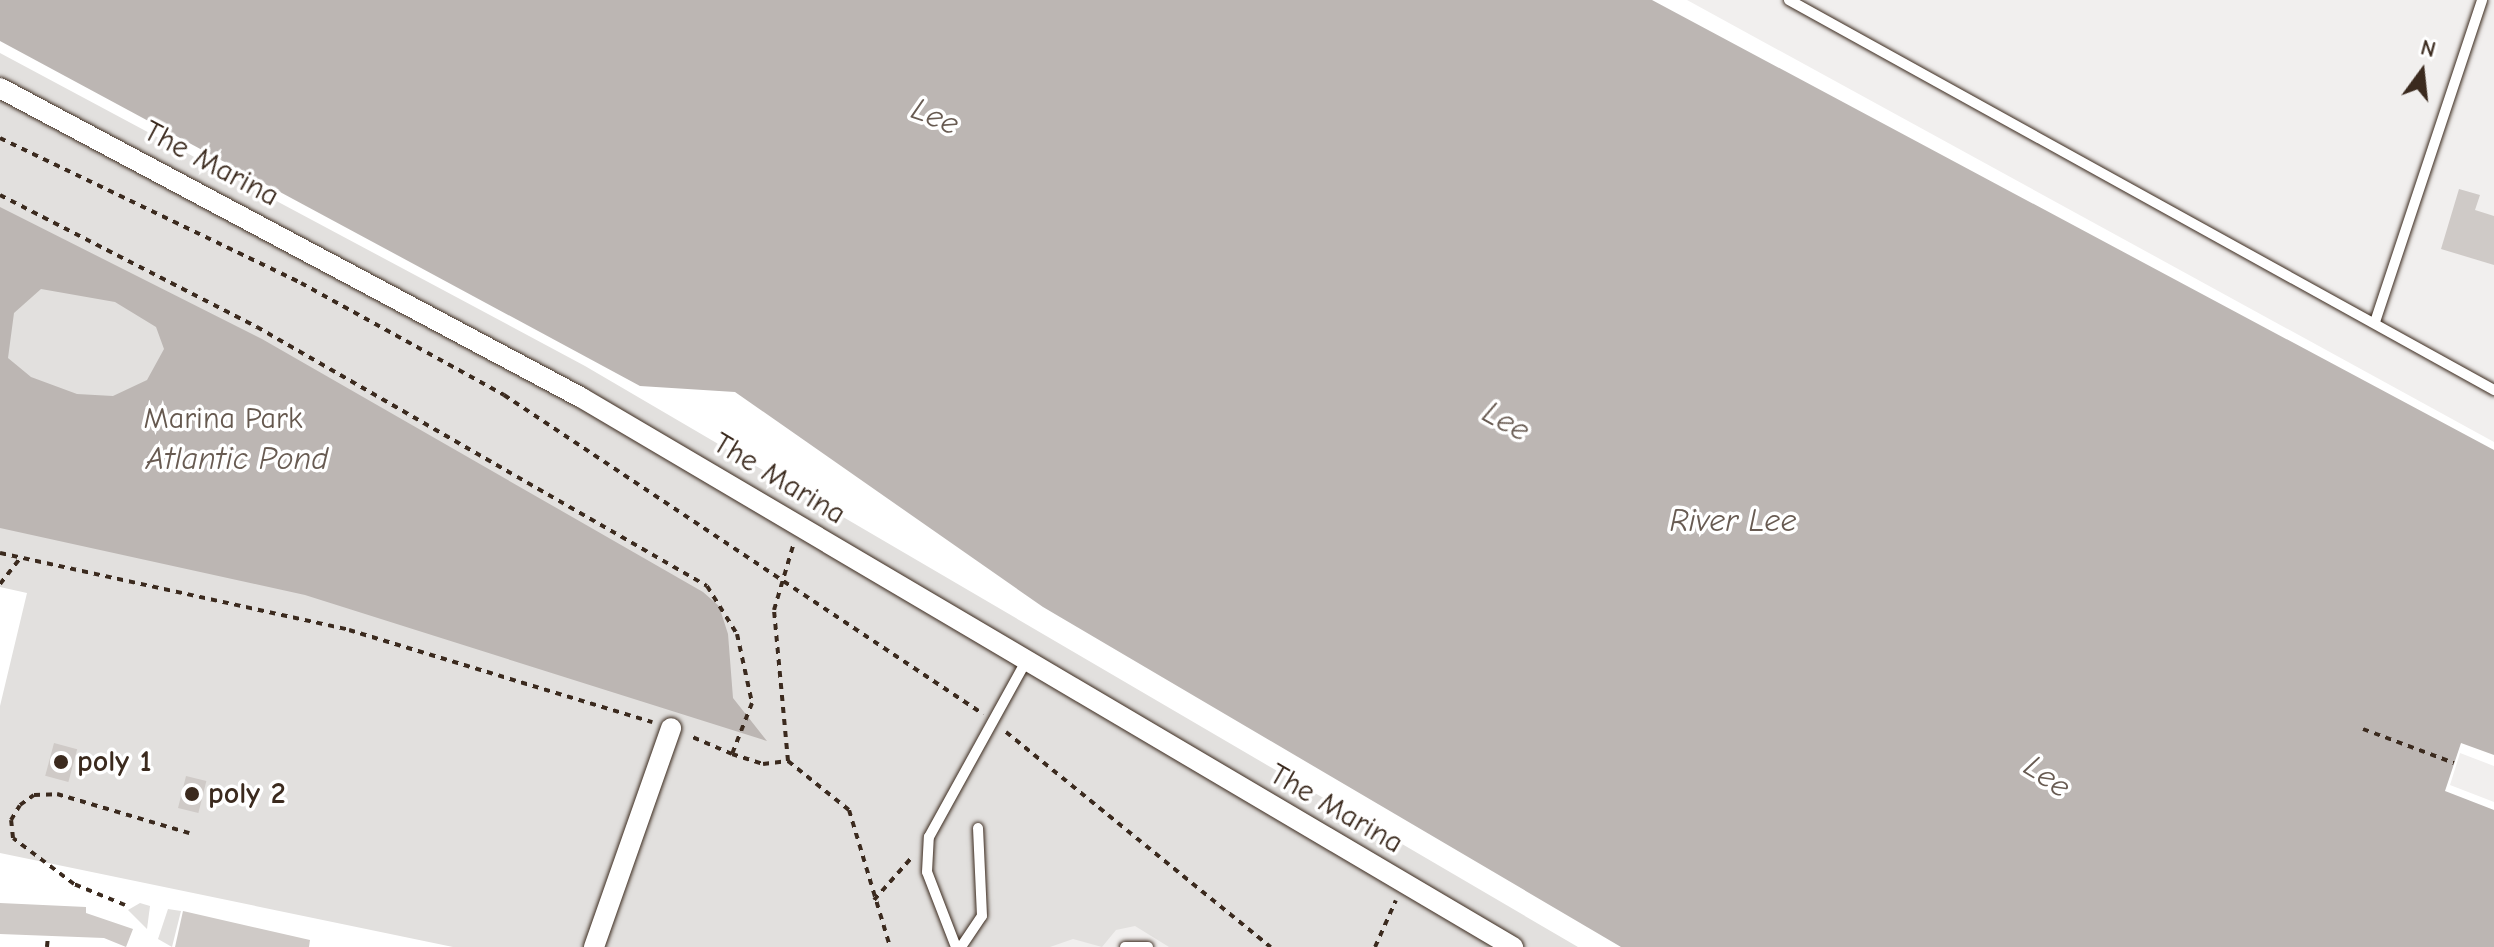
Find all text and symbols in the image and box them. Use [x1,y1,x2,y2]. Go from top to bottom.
north arrow [2382,32,2462,112]
text: N [2418,34,2439,63]
water label: Lee [905,90,965,144]
street label: The Marina [137,113,285,215]
water label: Lee [1476,394,1536,450]
park label: Marina Park [144,401,302,437]
street label: The Marina [706,425,852,533]
water label: Atlantic Pond [146,440,328,478]
water label: River Lee [1669,502,1797,540]
place label: poly 1 [77,744,151,780]
water label: Lee [2016,748,2078,806]
marker: poly 1 [52,753,70,771]
street label: The Marina [1263,756,1409,862]
place label: poly 2 [208,776,286,812]
marker: poly 2 [183,785,201,803]

